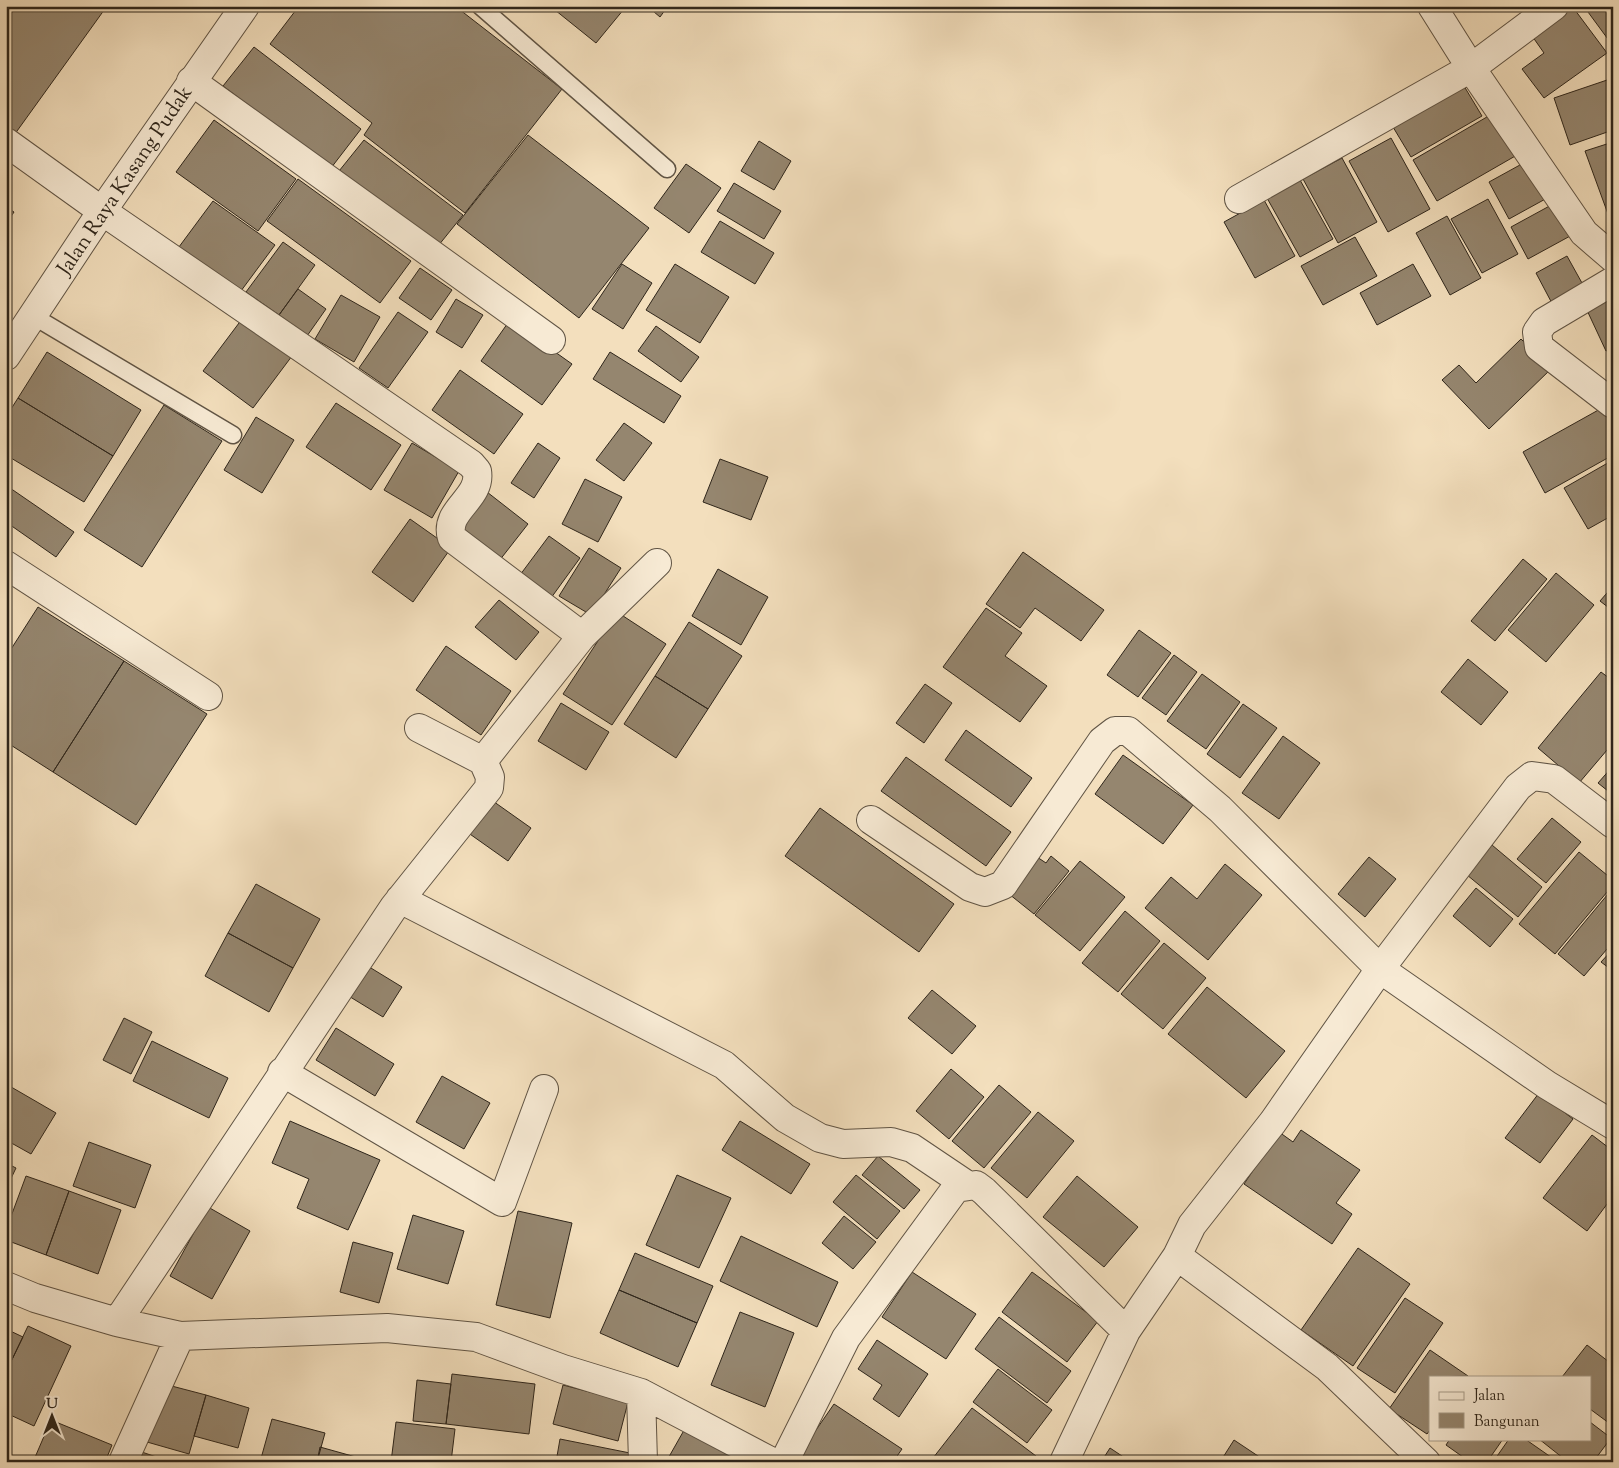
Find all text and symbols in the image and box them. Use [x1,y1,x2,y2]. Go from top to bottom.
street label: Jalan Raya Kasang Pudak [50,80,201,283]
legend [1429,1376,1592,1440]
text: Jalan [1473,1386,1505,1407]
north arrow [28,1390,78,1440]
text: U [46,1395,58,1415]
text: Bangunan [1474,1412,1540,1433]

